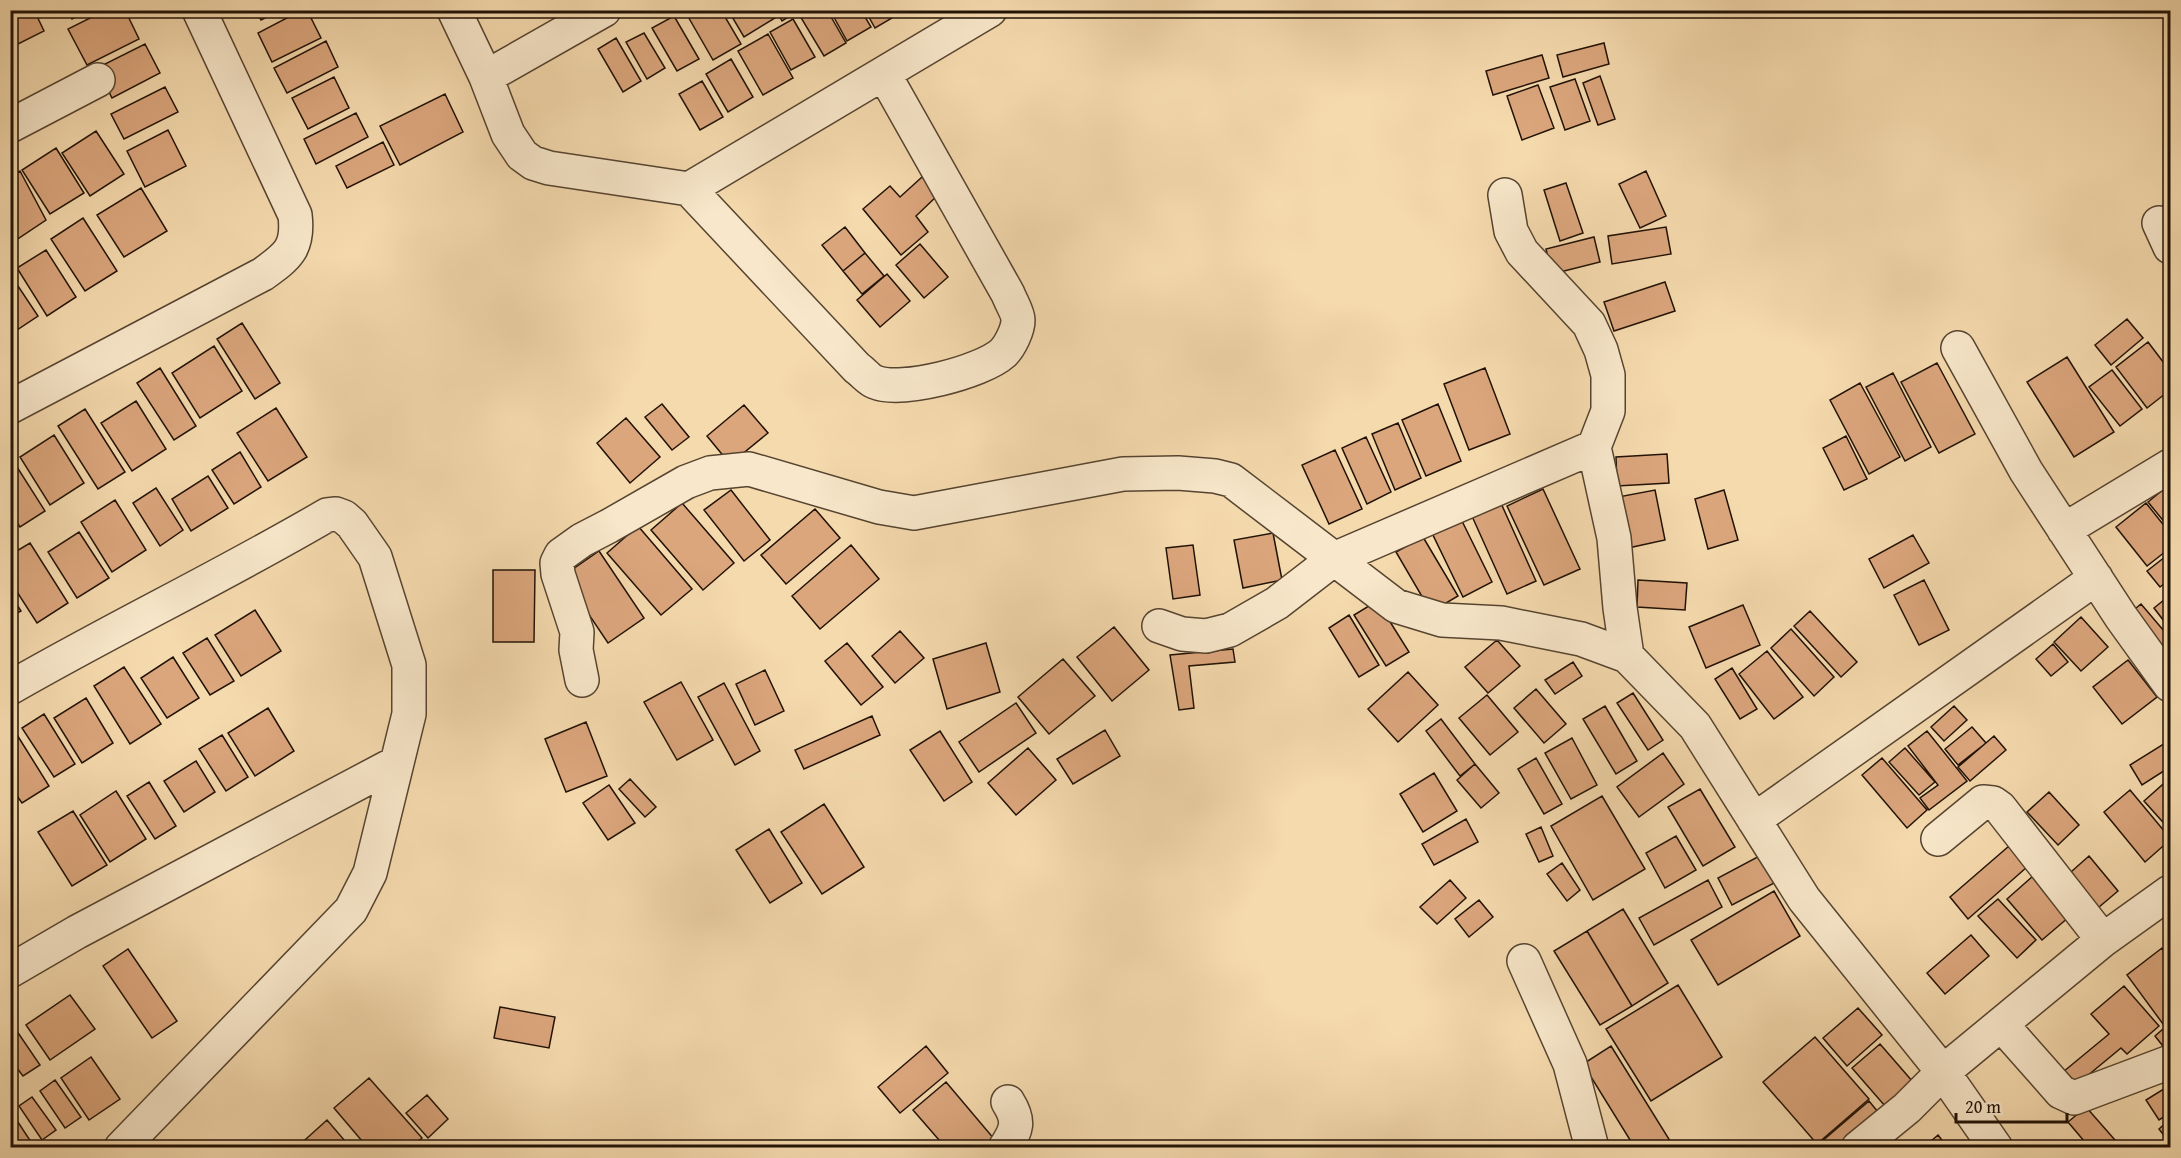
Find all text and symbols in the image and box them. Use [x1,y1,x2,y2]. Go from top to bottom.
scale bar [1956,1086,2067,1124]
text: 20 m [1965,1093,2001,1120]

